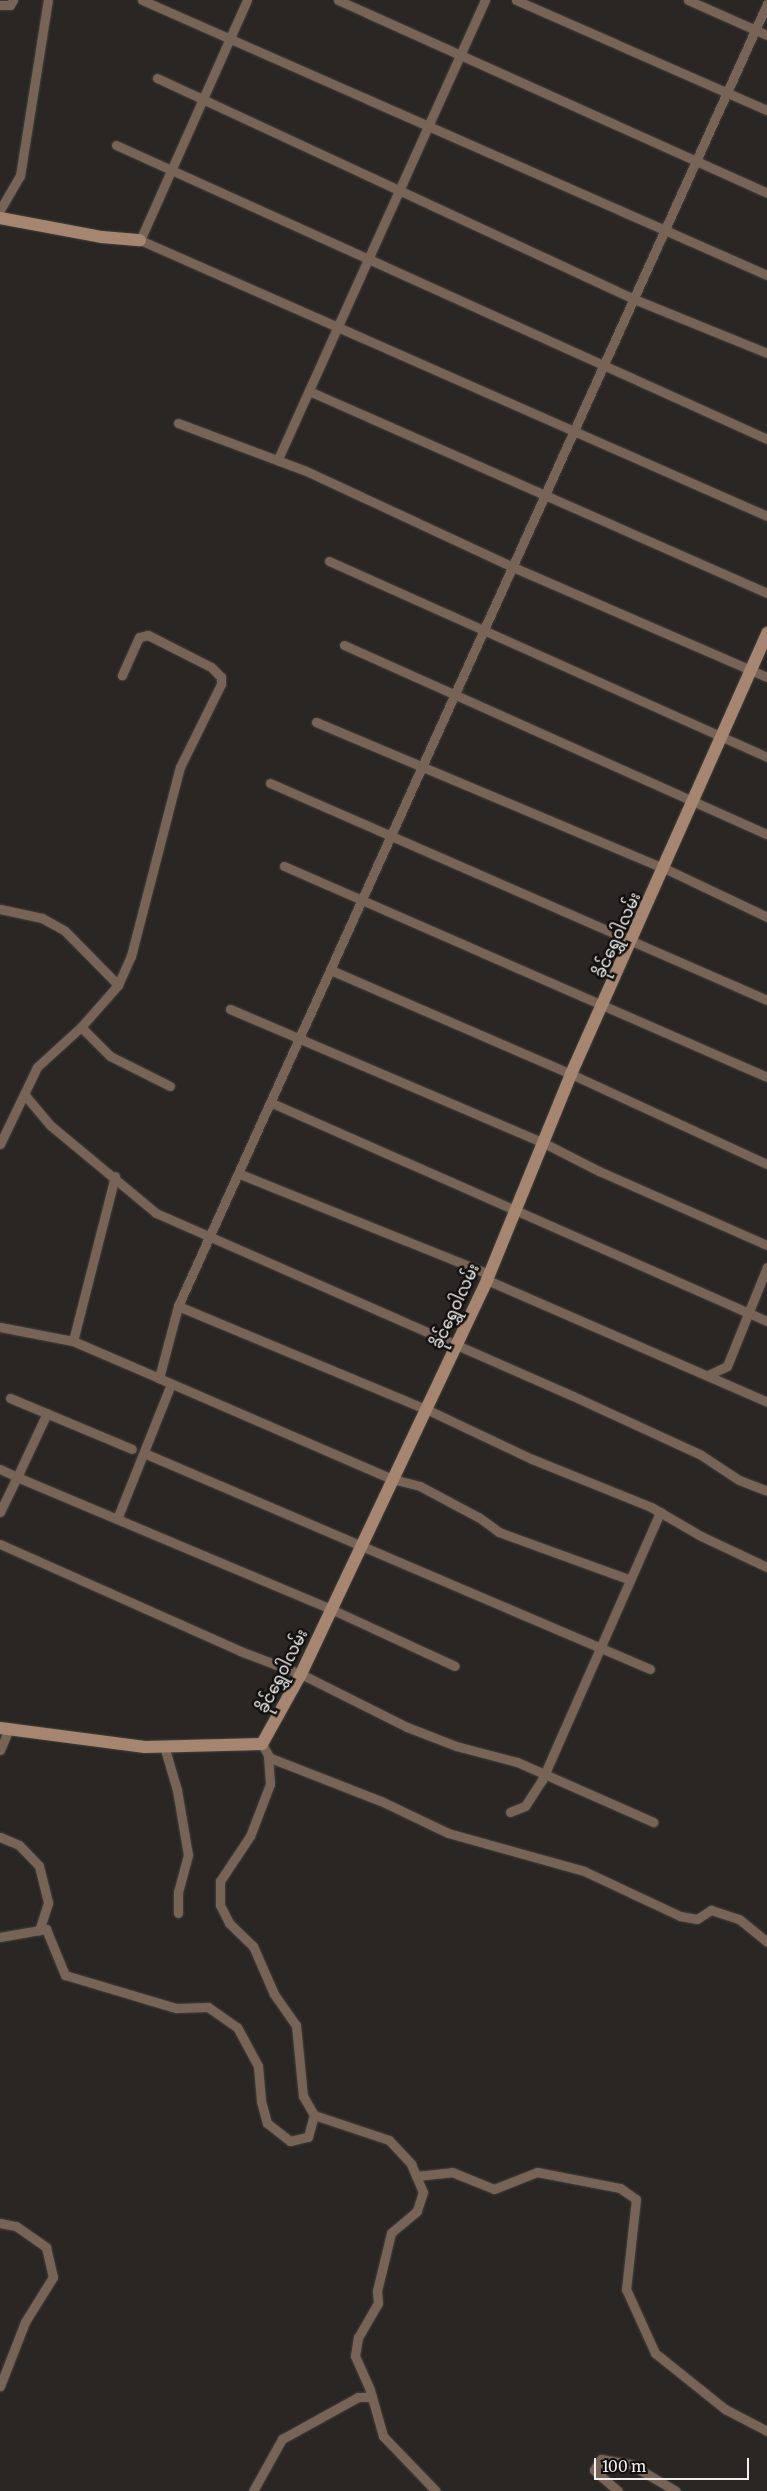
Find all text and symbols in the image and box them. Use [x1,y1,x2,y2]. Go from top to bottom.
street label: ခိုင်ရွှေဝါလမ်း [590,889,644,981]
street label: ခိုင်ရွှေဝါလမ်း [427,1260,483,1352]
street label: ခိုင်ရွှေဝါလမ်း [253,1626,311,1716]
scale bar [597,2448,752,2480]
text: 100 m [602,2457,646,2476]

